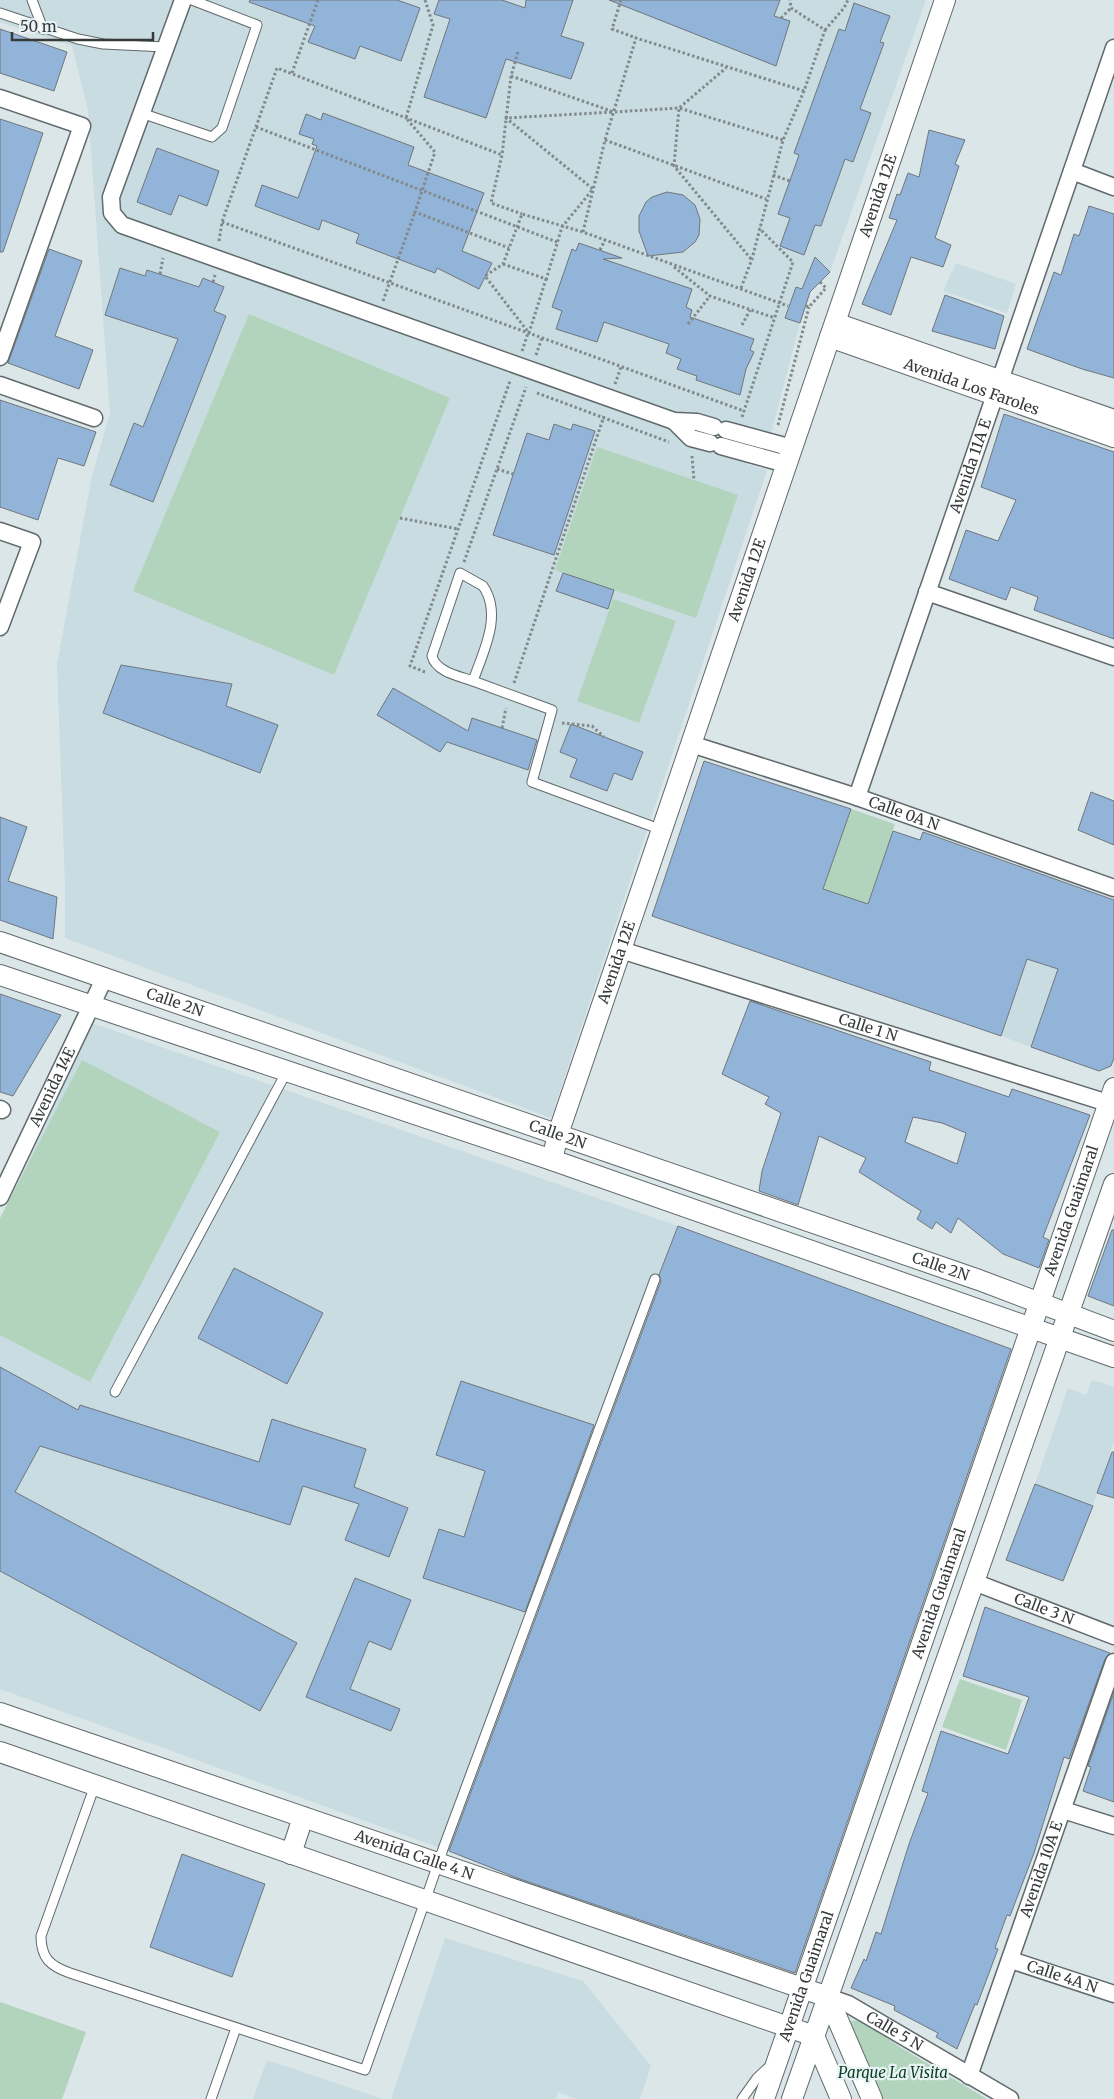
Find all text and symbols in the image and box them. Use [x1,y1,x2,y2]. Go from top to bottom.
scale bar [12,10,154,42]
text: 50 m [20,17,57,36]
street label: Avenida 12E [854,151,901,240]
street label: Avenida Los Faroles [901,353,1042,419]
street label: Avenida 11A E [945,416,995,516]
street label: Avenida 12E [723,536,770,625]
street label: Calle 0A N [866,792,942,835]
street label: Avenida 12E [593,918,639,1007]
street label: Calle 2N [144,983,206,1021]
street label: Calle 1 N [836,1009,900,1045]
street label: Avenida 14E [25,1043,79,1130]
street label: Calle 2N [527,1115,589,1153]
street label: Avenida Guaimaral [1039,1142,1103,1279]
street label: Calle 2N [910,1248,972,1285]
street label: Avenida Guaimaral [907,1525,970,1662]
street label: Calle 3 N [1012,1588,1077,1629]
street label: Avenida 10A E [1015,1818,1067,1921]
street label: Avenida Calle 4 N [352,1825,477,1884]
street label: Avenida Guaimaral [774,1908,838,2045]
street label: Calle 4A N [1025,1956,1101,1997]
street label: Calle 5 N [863,2007,927,2055]
park label: Parque La Visita [838,2063,948,2082]

